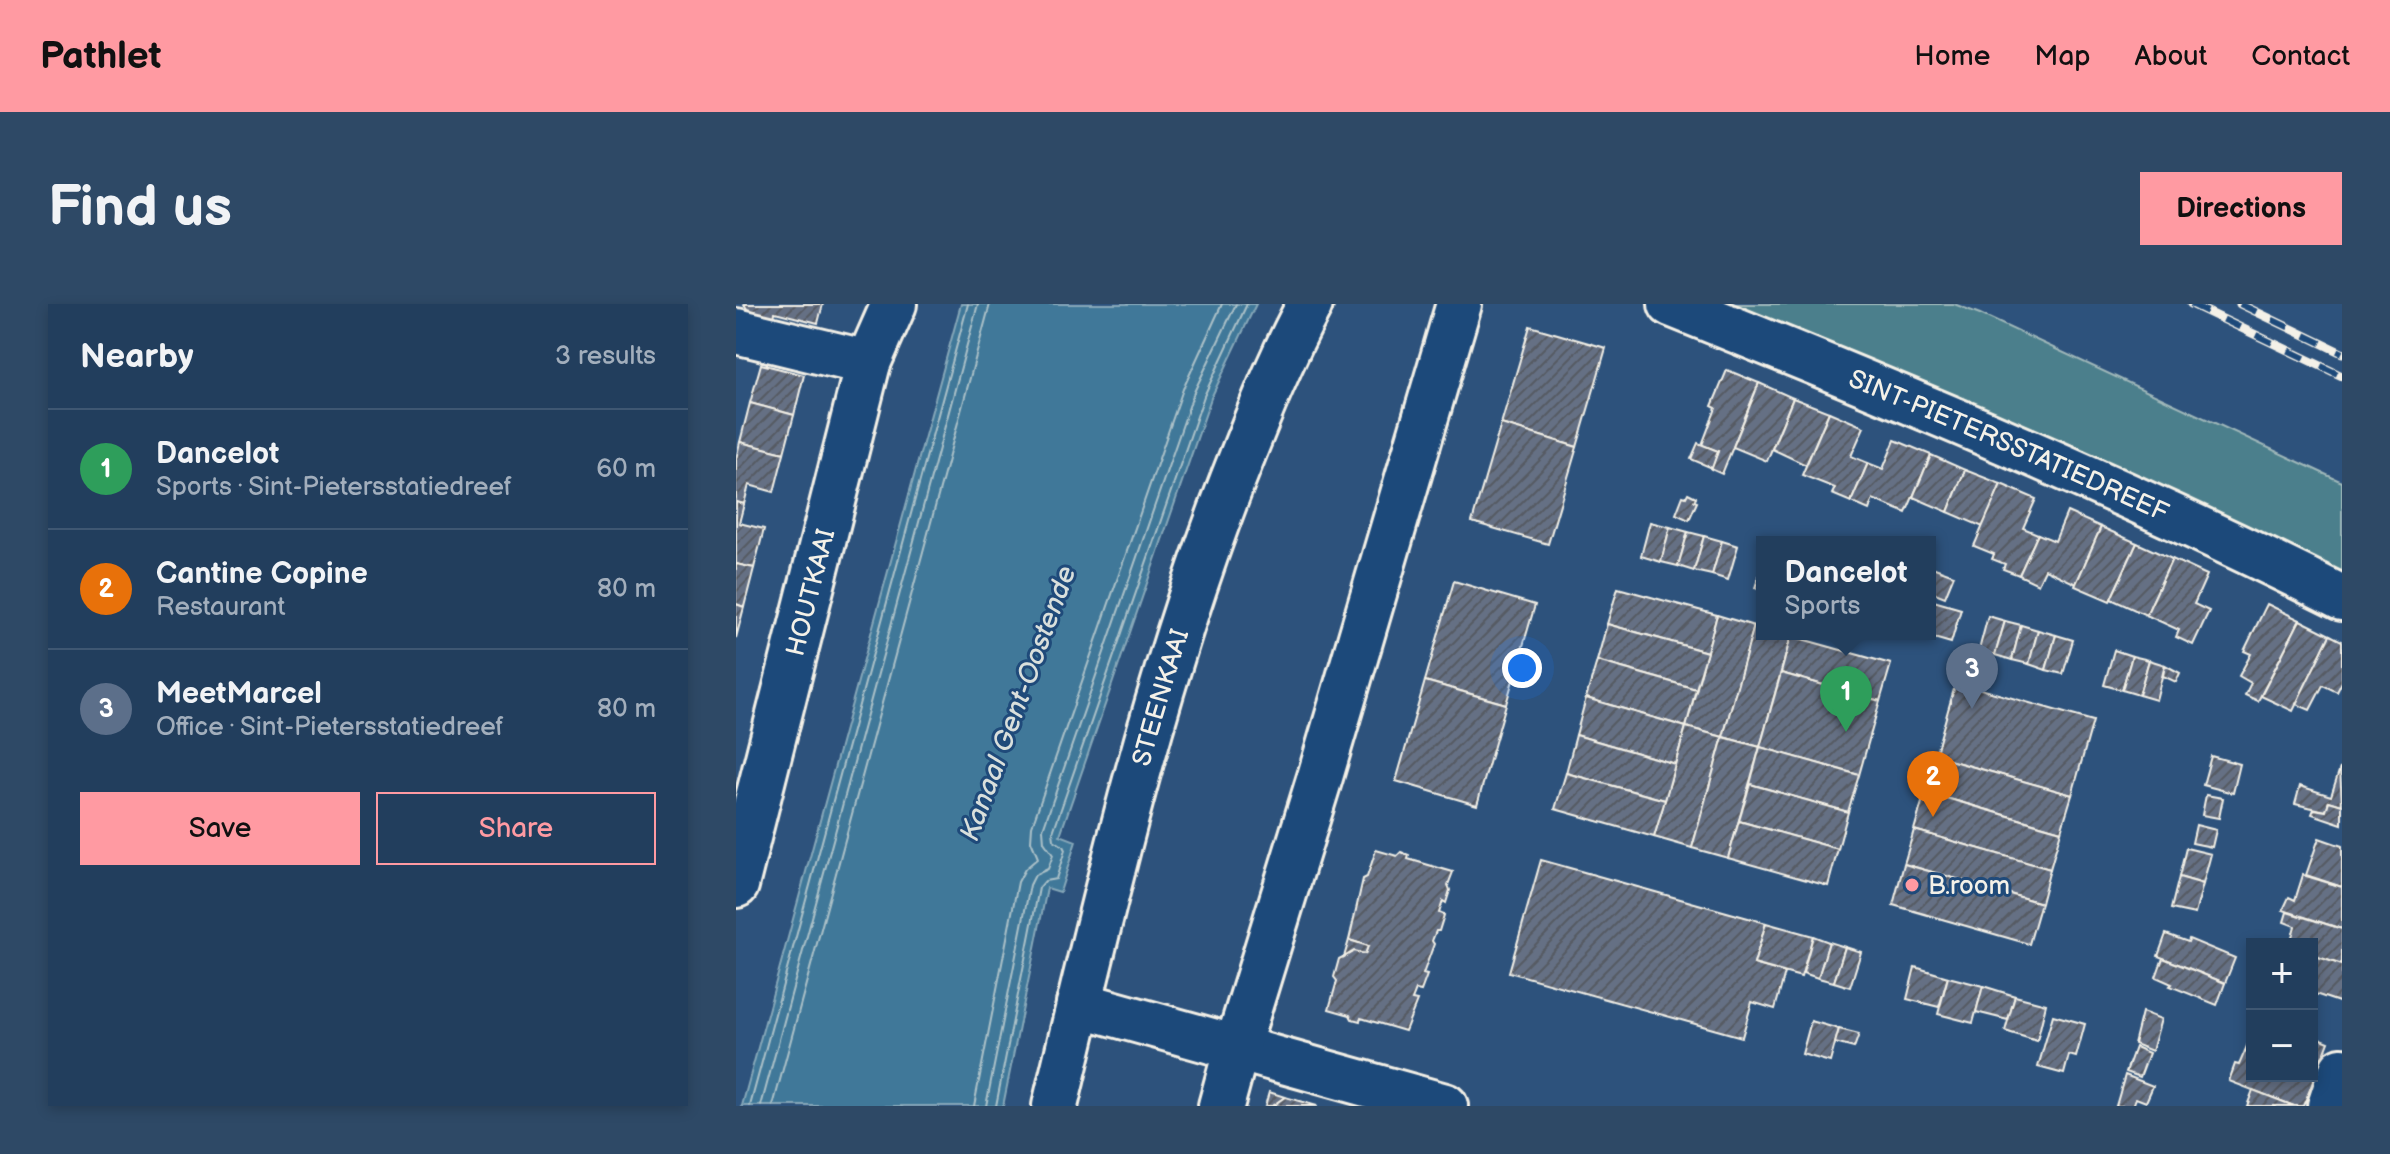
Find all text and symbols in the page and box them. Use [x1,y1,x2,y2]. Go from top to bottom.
text: Pathlet [40,34,161,79]
text: Home [1914,40,1990,73]
text: Map [2034,40,2091,73]
text: About [2135,40,2207,73]
text: Contact [2251,40,2350,73]
button: Directions [2140,172,2342,245]
text: Find us [48,175,232,242]
text: Nearby [80,336,194,377]
text: 3 results [555,341,656,372]
street label: SINT-PIETERSSTATIEDREEF [1844,364,2173,529]
text: Dancelot [156,436,279,472]
text: 1 [101,454,111,485]
text: 60 m [596,454,656,485]
text: Sports · Sint-Pietersstatiedreef [156,472,512,503]
street label: HOUTKAAI [781,526,842,659]
popup [1756,536,1936,640]
text: Dancelot [1784,555,1908,591]
text: Cantine Copine [156,556,368,592]
water label: Kanaal Gent-Oostende [953,561,1084,846]
text: 2 [98,574,114,605]
text: 80 m [597,574,656,605]
text: Sports [1784,591,1860,622]
text: Restaurant [156,592,285,623]
street label: STEENKAAI [1127,625,1196,770]
pin: 3 [1946,643,1998,709]
your location [1502,648,1542,688]
pin: 1 [1820,666,1872,732]
text: MeetMarcel [156,676,322,712]
text: 3 [98,694,114,725]
text: 80 m [597,694,656,725]
text: Office · Sint-Pietersstatiedreef [156,712,504,743]
pin: 2 [1907,751,1959,817]
button: Save [80,792,360,865]
button: Share [376,792,656,865]
place label: B.room [1928,871,2010,902]
marker: B.room [1903,876,1921,894]
map controls [2246,938,2318,1082]
button: + [2246,938,2318,1010]
button: − [2246,1010,2318,1082]

